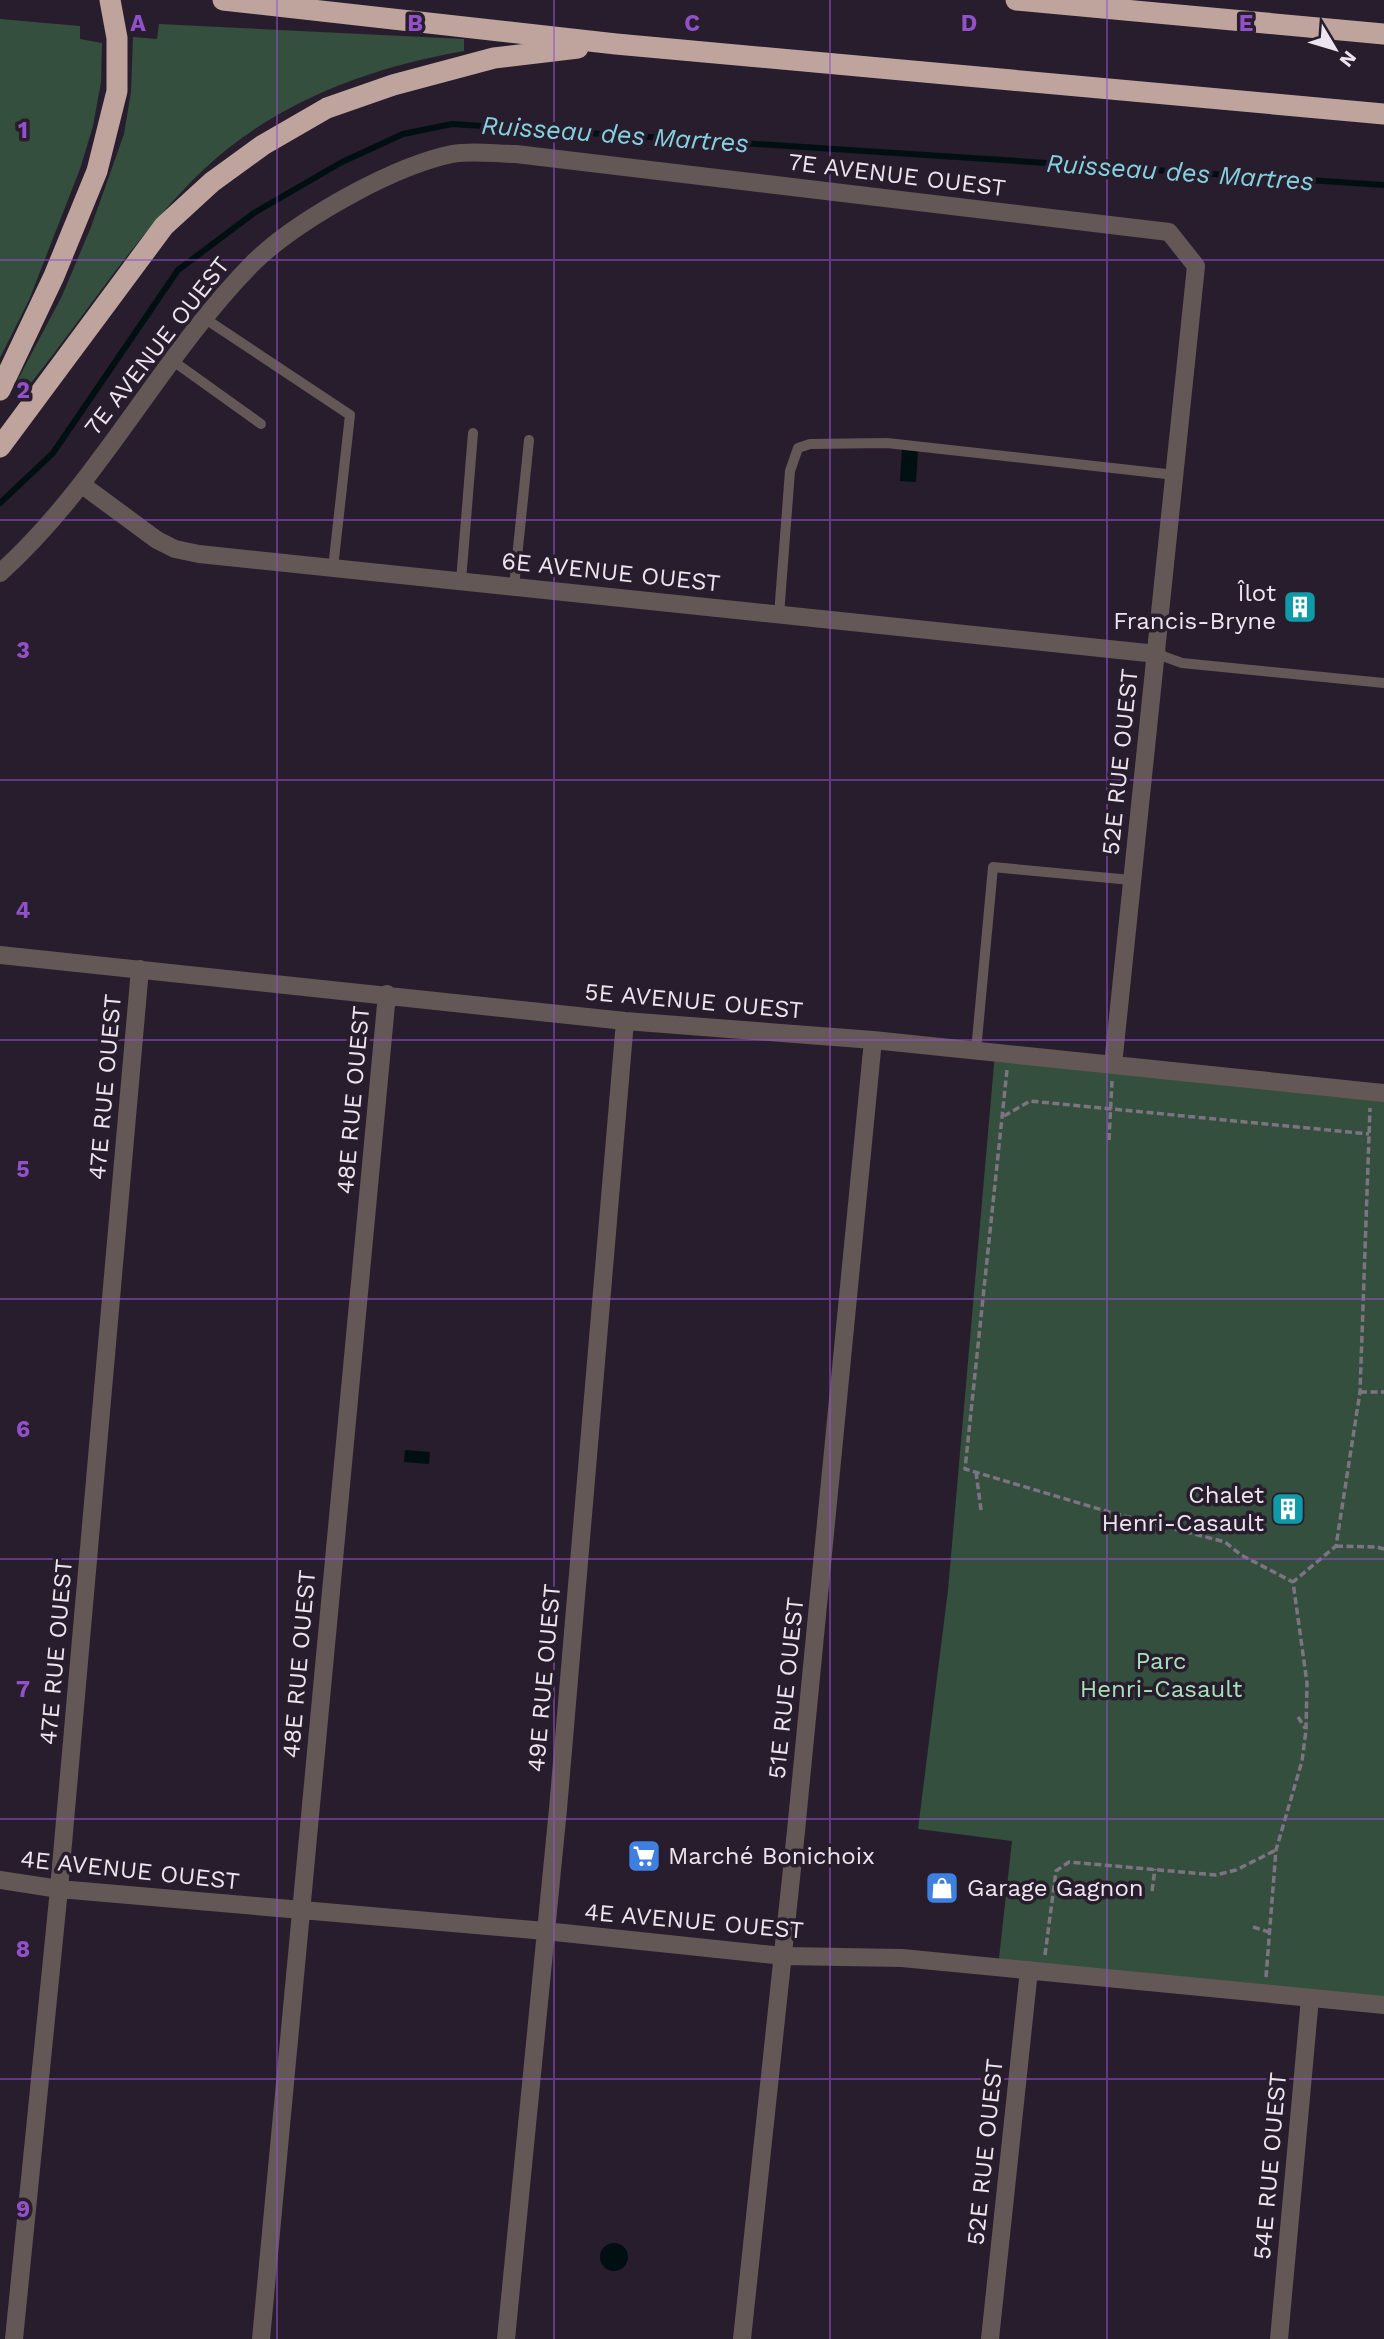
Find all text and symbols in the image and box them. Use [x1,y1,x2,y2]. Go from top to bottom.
text: A [130,10,146,37]
text: B [407,10,423,37]
text: C [684,10,700,37]
text: D [961,10,977,37]
text: E [1239,10,1253,37]
north arrow [1300,14,1370,84]
text: N [1335,47,1361,72]
water label: Ruisseau des Martres [480,110,750,158]
text: 1 [18,117,28,144]
street label: 7E AVENUE OUEST [787,148,1007,202]
water label: Ruisseau des Martres [1045,148,1315,196]
street label: 7E AVENUE OUEST [79,251,235,441]
text: 2 [16,377,30,404]
street label: 6E AVENUE OUEST [500,547,722,597]
place label: Îlot Francis-Bryne [1113,579,1276,635]
building icon: Îlot Francis-Bryne [1281,588,1319,626]
text: 3 [16,637,30,664]
street label: 52E RUE OUEST [1096,667,1144,857]
text: 4 [16,897,31,924]
street label: 5E AVENUE OUEST [584,977,804,1025]
street label: 47E RUE OUEST [83,993,127,1181]
street label: 48E RUE OUEST [331,1005,375,1195]
text: 5 [16,1156,30,1183]
text: 6 [16,1416,30,1443]
place label: Chalet Henri-Casault [1101,1481,1264,1537]
building icon: Chalet Henri-Casault [1269,1490,1307,1528]
street label: 47E RUE OUEST [34,1558,78,1746]
street label: 48E RUE OUEST [277,1569,321,1759]
street label: 49E RUE OUEST [522,1583,566,1773]
street label: 51E RUE OUEST [763,1596,809,1780]
park label: Parc Henri-Casault [1080,1647,1242,1703]
text: 7 [16,1676,30,1703]
supermarket icon: Marché Bonichoix [625,1837,663,1875]
place label: Marché Bonichoix [668,1842,875,1870]
street label: 4E AVENUE OUEST [19,1845,241,1895]
shop icon: Garage Gagnon [923,1869,961,1907]
place label: Garage Gagnon [967,1874,1144,1902]
street label: 4E AVENUE OUEST [583,1897,805,1945]
text: 8 [16,1936,30,1963]
street label: 52E RUE OUEST [961,2057,1009,2247]
street label: 54E RUE OUEST [1248,2071,1292,2261]
text: 9 [16,2196,30,2223]

